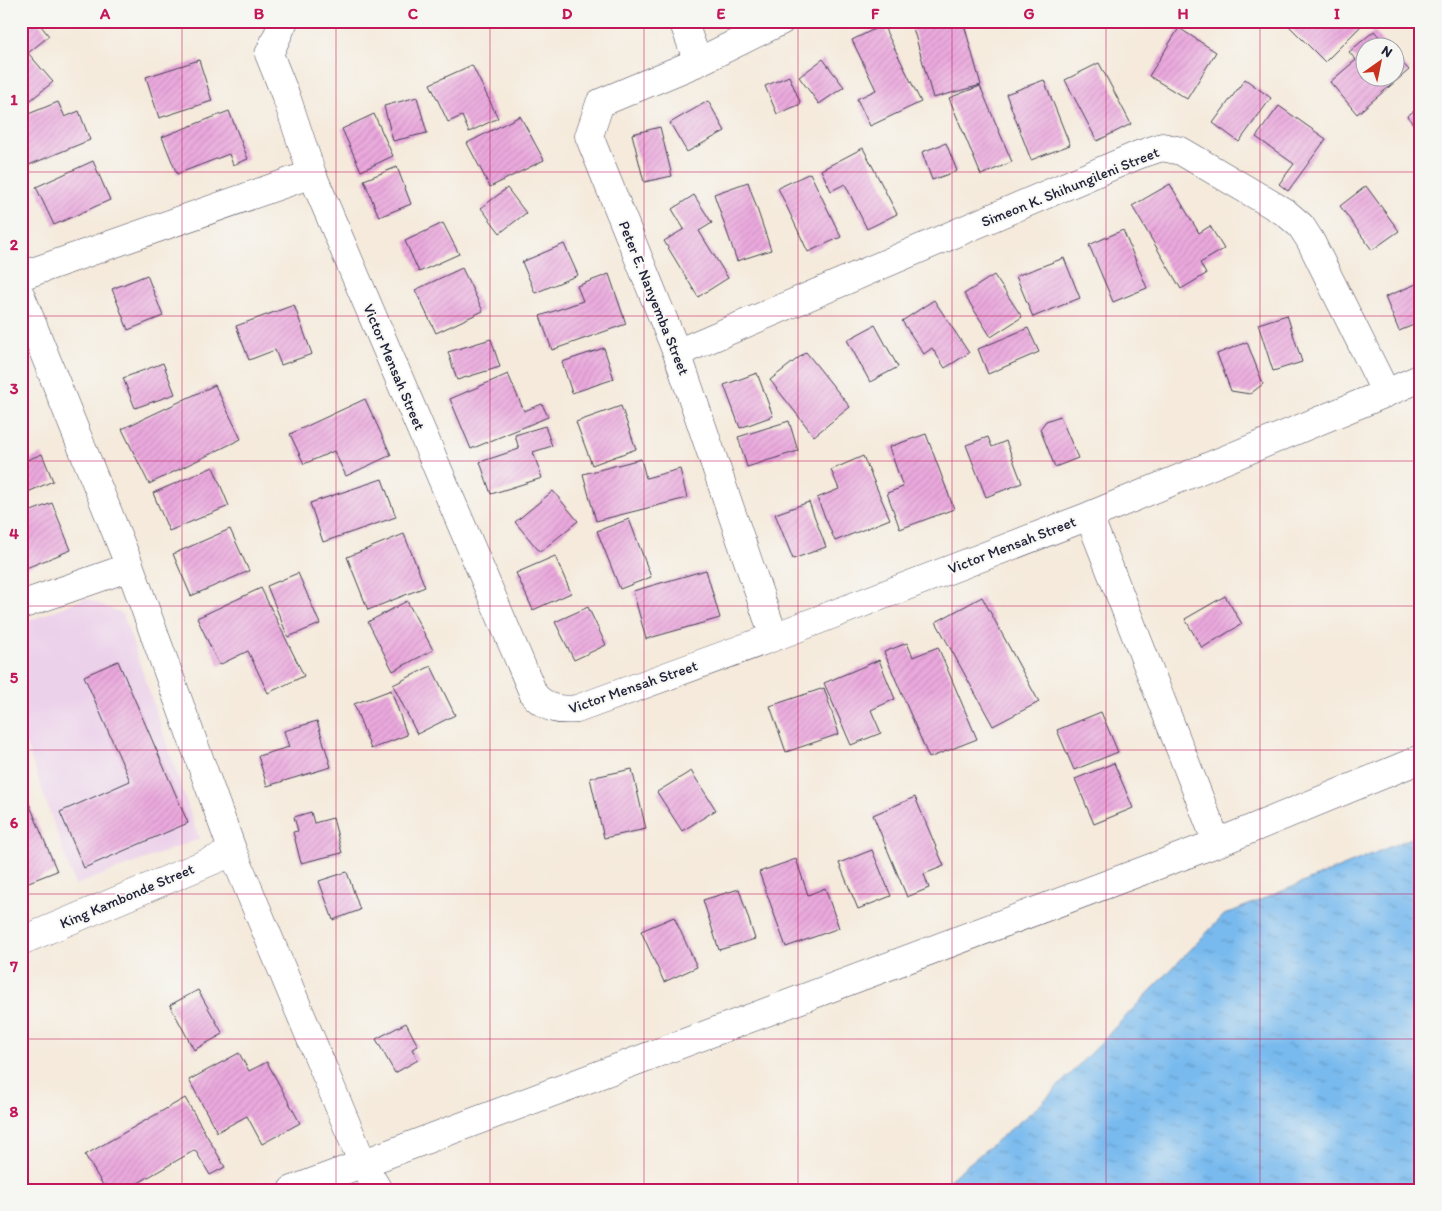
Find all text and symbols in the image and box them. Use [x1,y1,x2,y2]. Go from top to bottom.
text: A [99,4,111,23]
text: B [254,4,265,23]
text: C [408,4,419,23]
text: D [562,4,573,23]
text: E [717,4,726,23]
text: F [871,4,880,23]
text: G [1023,4,1035,23]
text: H [1177,4,1189,23]
text: I [1334,4,1340,23]
north arrow [1354,38,1404,88]
text: N [1378,42,1395,61]
text: 1 [10,90,18,109]
street label: Simeon K. Shihungileni Street [978,143,1162,231]
street label: Peter E. Nanyemba Street [615,218,693,378]
text: 2 [10,235,19,254]
street label: Victor Mensah Street [359,301,429,433]
text: 3 [10,379,19,398]
street label: Victor Mensah Street [946,512,1079,578]
text: 4 [9,524,19,543]
street label: Victor Mensah Street [566,656,700,718]
text: 5 [10,668,19,687]
text: 6 [10,813,19,832]
street label: King Kambonde Street [57,859,197,932]
text: 7 [9,957,18,976]
text: 8 [10,1102,19,1121]

